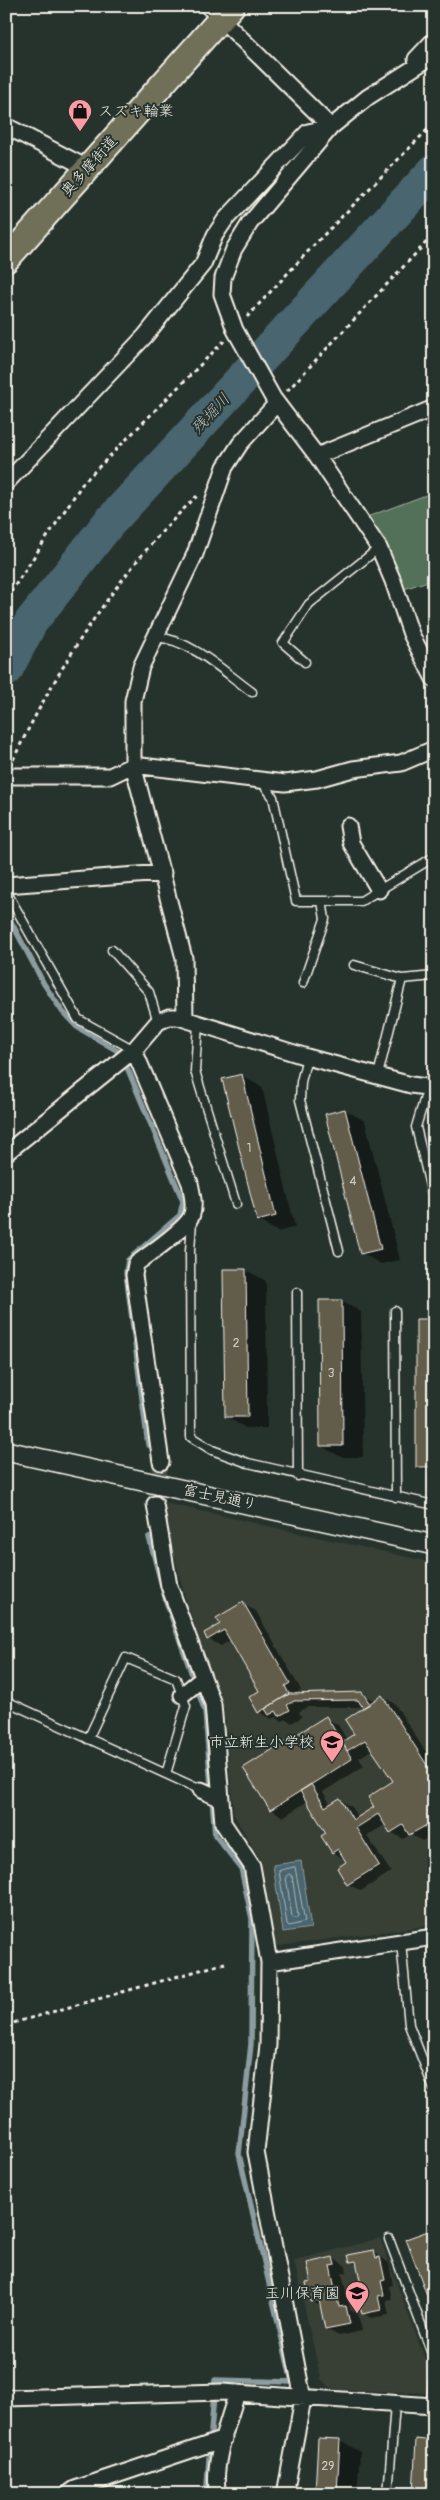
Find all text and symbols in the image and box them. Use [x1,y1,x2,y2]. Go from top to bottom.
shop icon: スズキ輪業 [67,98,93,132]
place label: スズキ輪業 [98,102,174,121]
street label: 奥多摩街道 [57,132,122,201]
water label: 残堀川 [187,389,234,438]
house number: 1 [247,1141,251,1156]
house number: 4 [350,1174,357,1189]
house number: 2 [233,1336,240,1351]
house number: 3 [328,1366,335,1381]
street label: 富士見通り [181,1480,259,1515]
school or university icon: 市立新生小学校 [319,1729,345,1763]
place label: 市立新生小学校 [209,1733,314,1752]
school or university icon: 玉川保育園 [344,2280,370,2314]
place label: 玉川保育園 [265,2284,340,2303]
house number: 29 [322,2459,334,2474]

